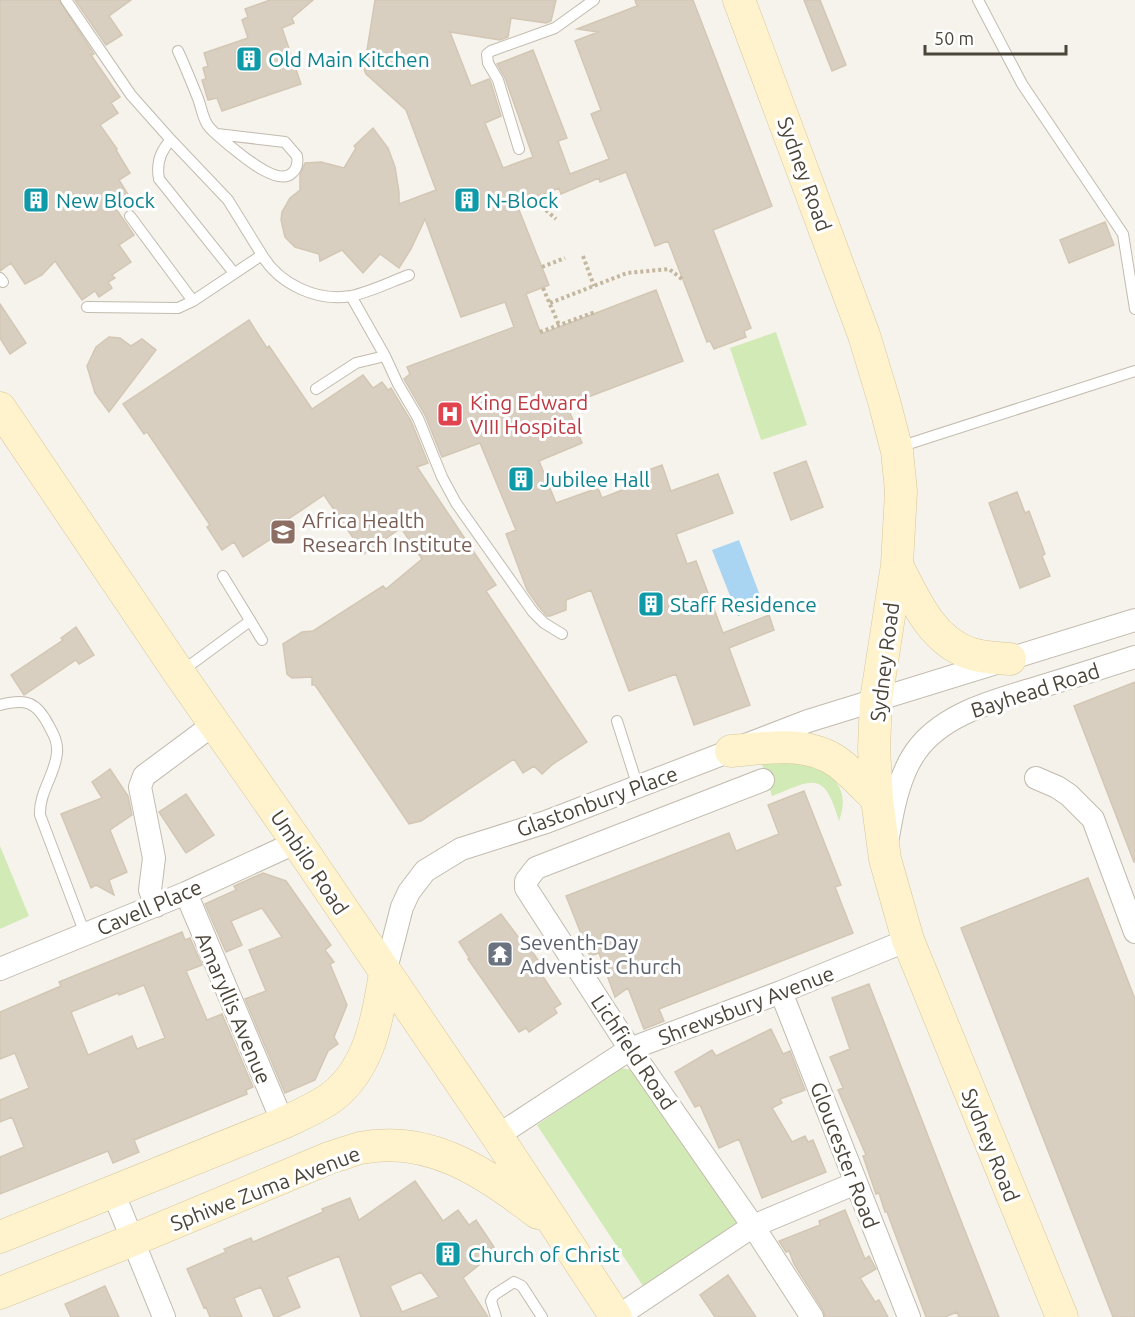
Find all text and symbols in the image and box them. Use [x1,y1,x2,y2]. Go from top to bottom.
scale bar [925,18,1066,56]
text: 50 m [934,28,974,48]
building icon: Old Main Kitchen [234,44,264,74]
place label: Old Main Kitchen [268,47,430,71]
street label: Sydney Road [773,114,837,234]
building icon: New Block [21,185,51,215]
building icon: N-Block [452,185,482,215]
place label: New Block [56,188,156,212]
place label: N-Block [486,188,559,212]
place label: King Edward VIII Hospital [470,390,588,438]
hospital icon: King Edward VIII Hospital [435,399,465,429]
building icon: Jubilee Hall [506,464,536,494]
place label: Jubilee Hall [540,467,650,491]
place label: Africa Health Research Institute [302,508,473,556]
school or university icon: Africa Health Research Institute [268,517,298,547]
building icon: Staff Residence [636,589,666,619]
place label: Staff Residence [670,592,817,616]
street label: Sydney Road [865,601,903,723]
street label: Bayhead Road [968,658,1102,722]
street label: Glastonbury Place [513,761,681,841]
street label: Umbilo Road [266,805,354,919]
street label: Cavell Place [93,874,205,940]
street label: Amaryllis Avenue [191,929,277,1087]
place label: Seventh-Day Adventist Church [520,930,682,978]
temple icon: Seventh-Day Adventist Church [485,939,515,969]
street label: Shrewsbury Avenue [655,960,837,1050]
street label: Lichfield Road [587,990,681,1114]
street label: Gloucester Road [806,1078,884,1232]
street label: Sydney Road [957,1085,1025,1205]
street label: Sphiwe Zuma Avenue [167,1141,363,1235]
building icon: Church of Christ [433,1239,463,1269]
place label: Church of Christ [468,1242,620,1266]

